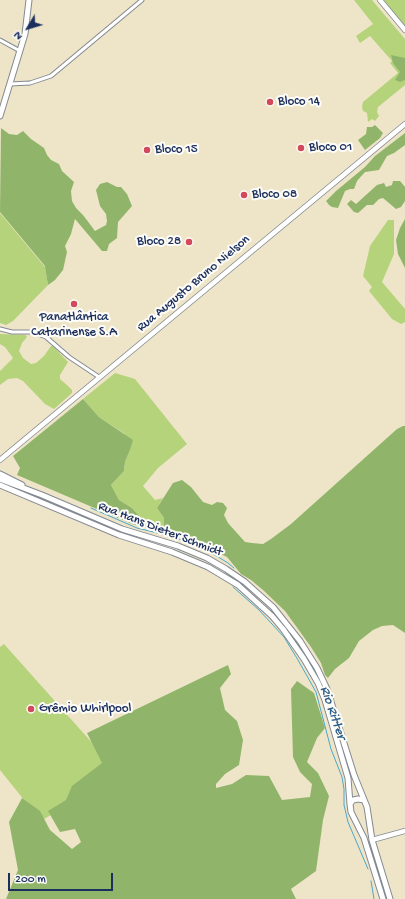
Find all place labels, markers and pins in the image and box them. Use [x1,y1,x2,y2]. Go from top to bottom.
place label: Bloco 14 [278,94,320,110]
marker: Bloco 14 [265,97,275,107]
place label: Bloco 01 [309,140,352,156]
place label: Bloco 15 [155,142,198,158]
marker: Bloco 01 [296,143,306,153]
marker: Bloco 15 [142,145,152,155]
place label: Bloco 08 [252,187,297,203]
marker: Bloco 08 [239,190,249,200]
place label: Bloco 28 [137,234,181,250]
marker: Bloco 28 [184,237,194,247]
marker: Panatlântica Catarinense S.A [69,299,79,309]
place label: Panatlântica Catarinense S.A [31,310,117,341]
place label: Grêmio Whirlpool [39,701,131,717]
marker: Grêmio Whirlpool [26,704,36,714]

